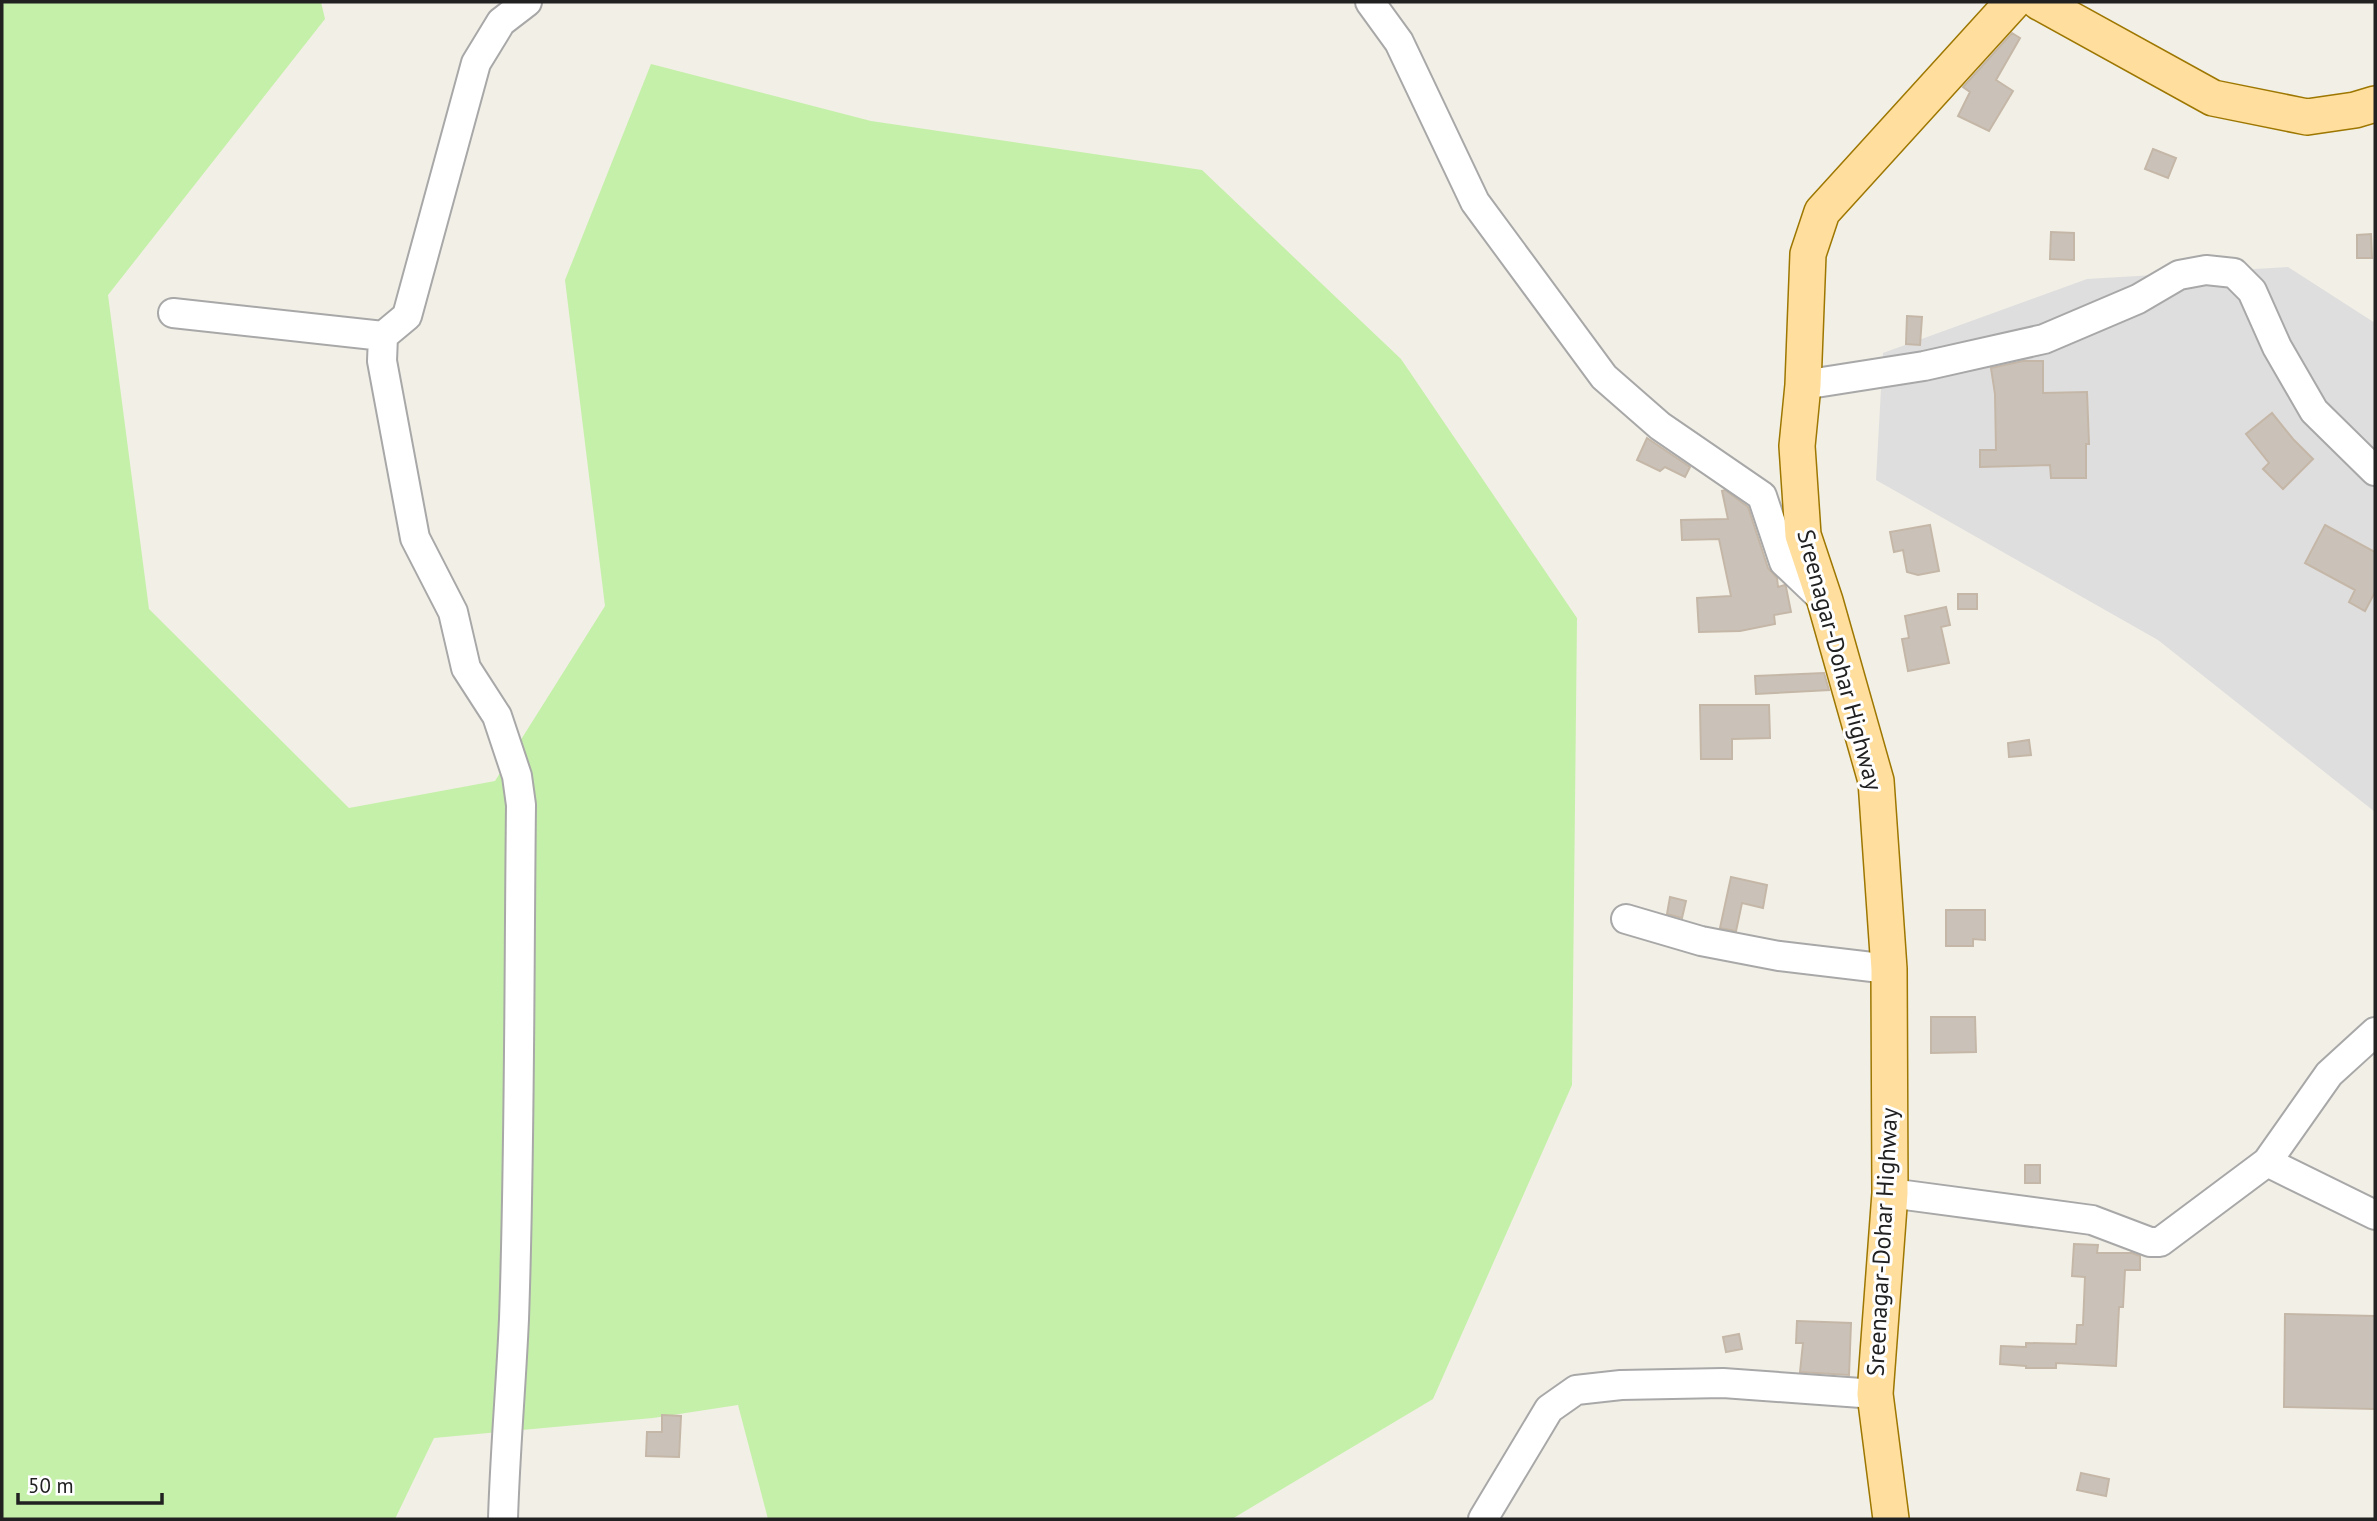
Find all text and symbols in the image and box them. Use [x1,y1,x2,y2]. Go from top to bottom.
street label: Sreenagar-Dohar Highway [1790,526,1890,794]
street label: Sreenagar-Dohar Highway [1859,1107,1905,1377]
scale bar [18,1462,161,1506]
text: 50 m [28,1472,74,1499]

